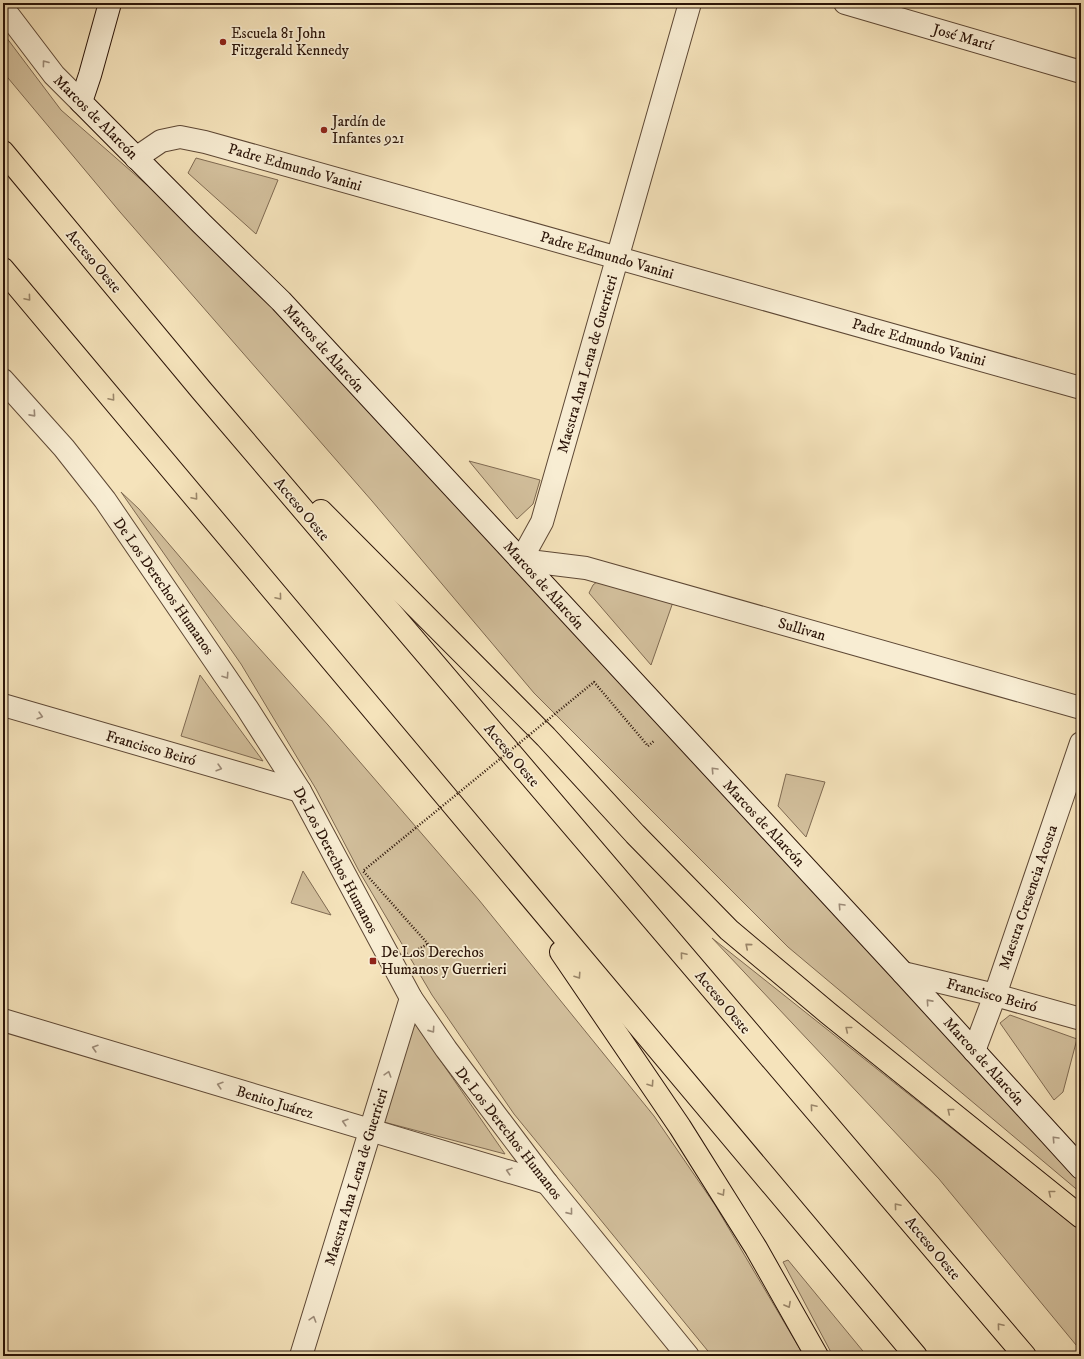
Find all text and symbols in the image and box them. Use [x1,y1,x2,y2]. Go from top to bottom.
street label: José Martí [929,19,996,55]
place label: Escuela 81 John Fitzgerald Kennedy [231,24,350,60]
marker: Escuela 81 John Fitzgerald Kennedy [218,37,228,47]
one-way arrow [42,61,49,68]
street label: Marcos de Alarcón [49,71,142,164]
place label: Jardín de Infantes 921 [330,112,405,148]
marker: Jardín de Infantes 921 [319,125,329,135]
street label: Padre Edmundo Vanini [226,139,364,196]
street label: Acceso Oeste [62,226,126,297]
street label: Padre Edmundo Vanini [538,227,676,284]
street label: Maestra Ana Lena de Guerrieri [553,273,622,455]
one-way arrow [24,294,31,301]
street label: Marcos de Alarcón [279,300,368,396]
street label: Padre Edmundo Vanini [850,314,988,371]
one-way arrow [107,393,114,401]
one-way arrow [29,409,36,417]
street label: Acceso Oeste [270,474,334,545]
one-way arrow [191,493,198,500]
street label: De Los Derechos Humanos [109,514,218,659]
street label: Marcos de Alarcón [499,537,588,633]
one-way arrow [275,592,282,600]
street label: Sullivan [776,614,828,645]
one-way arrow [221,672,229,679]
one-way arrow [37,711,44,720]
street label: Acceso Oeste [480,720,544,791]
street label: Francisco Beiró [104,727,198,770]
one-way arrow [215,763,222,772]
one-way arrow [712,767,719,775]
street label: Marcos de Alarcón [718,776,809,871]
street label: De Los Derechos Humanos [289,784,382,937]
street label: Maestra Cresencia Acosta [995,822,1062,972]
one-way arrow [838,903,846,911]
place label: De Los Derechos Humanos y Guerrieri [381,943,507,979]
one-way arrow [746,944,753,951]
one-way arrow [680,952,687,960]
marker: De Los Derechos Humanos y Guerrieri [368,956,378,966]
street label: Acceso Oeste [691,967,755,1038]
one-way arrow [573,972,580,979]
street label: Francisco Beiró [945,974,1039,1017]
one-way arrow [927,999,934,1006]
street label: Marcos de Alarcón [939,1013,1028,1109]
one-way arrow [427,1026,435,1033]
one-way arrow [846,1027,853,1034]
one-way arrow [92,1044,99,1053]
street label: De Los Derechos Humanos [451,1063,566,1203]
one-way arrow [383,1071,392,1078]
one-way arrow [646,1080,654,1087]
one-way arrow [217,1081,224,1090]
street label: Benito Juárez [234,1082,316,1123]
street label: Maestra Ana Lena de Guerrieri [320,1086,393,1268]
one-way arrow [810,1105,817,1112]
one-way arrow [947,1108,954,1115]
one-way arrow [341,1118,348,1127]
one-way arrow [1052,1136,1059,1144]
one-way arrow [506,1167,513,1176]
one-way arrow [717,1189,724,1196]
one-way arrow [1048,1190,1055,1197]
one-way arrow [895,1203,902,1211]
one-way arrow [566,1207,573,1214]
street label: Acceso Oeste [901,1213,965,1284]
one-way arrow [783,1300,791,1308]
one-way arrow [308,1315,316,1322]
one-way arrow [997,1324,1004,1331]

